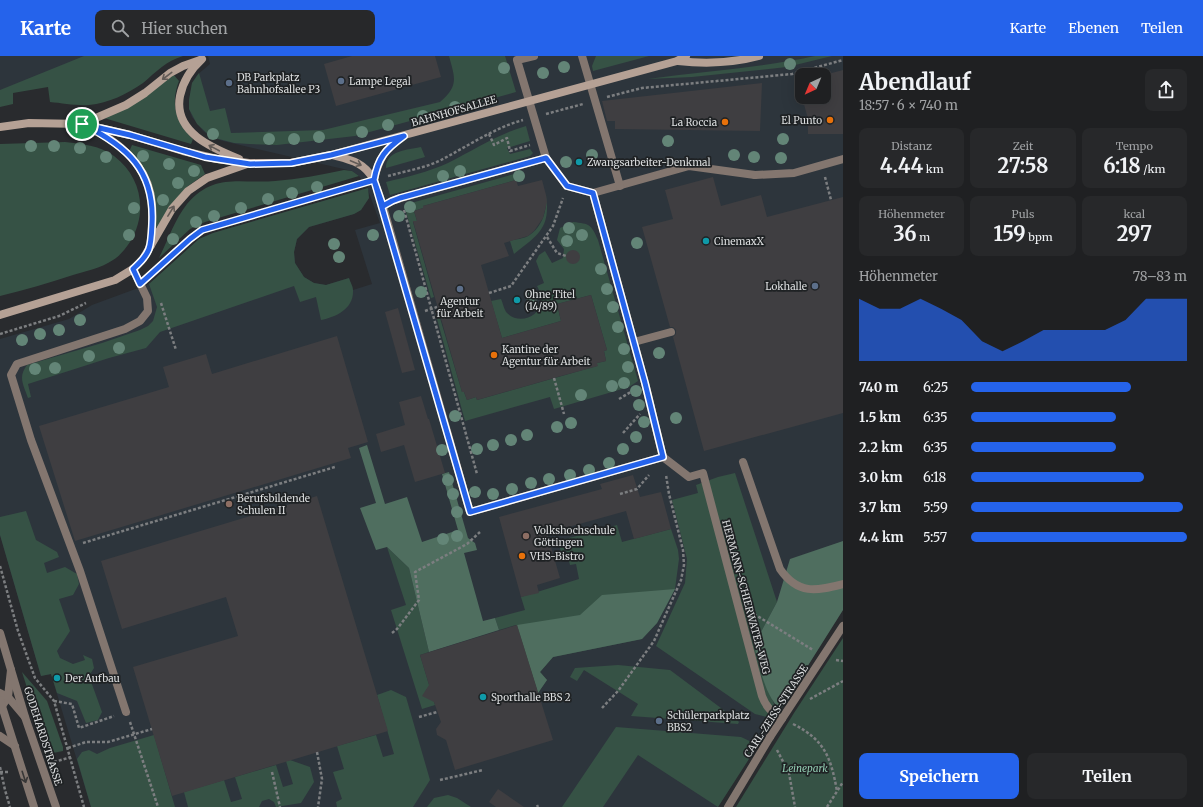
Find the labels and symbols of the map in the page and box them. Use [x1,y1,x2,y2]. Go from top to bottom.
north arrow [795,68,831,104]
place label: DB Parkplatz Bahnhofsallee P3 [237,71,321,96]
one-way arrow [162,72,173,80]
place label: Lampe Legal [349,75,411,88]
marker: Lampe Legal [336,76,346,86]
marker: DB Parkplatz Bahnhofsallee P3 [224,78,234,88]
street label: BAHNHOFSALLEE [410,92,499,129]
pin [65,107,99,141]
place label: El Punto [781,114,822,127]
marker: El Punto [825,115,835,125]
place label: La Roccia [671,116,718,129]
marker: La Roccia [720,117,730,127]
one-way arrow [208,144,220,151]
place label: Zwangsarbeiter-Denkmal [587,156,711,169]
marker: Zwangsarbeiter-Denkmal [574,157,584,167]
one-way arrow [350,160,362,167]
one-way arrow [167,206,175,217]
place label: CinemaxX [714,235,765,248]
marker: CinemaxX [701,236,711,246]
place label: Lokhalle [765,280,807,293]
marker: Lokhalle [810,281,820,291]
marker: Agentur für Arbeit [455,284,465,294]
place label: Ohne Titel (14/89) [525,288,575,313]
place label: Agentur für Arbeit [437,295,483,320]
marker: Ohne Titel (14/89) [512,295,522,305]
place label: Kantine der Agentur für Arbeit [501,343,591,368]
marker: Kantine der Agentur für Arbeit [489,350,499,360]
place label: Berufsbildende Schulen II [237,492,310,517]
marker: Berufsbildende Schulen II [224,499,234,509]
street label: HERMANN-SCHIERWATER-WEG [719,518,773,676]
place label: Volkshochschule Göttingen [533,524,615,549]
marker: Volkshochschule Göttingen [521,531,531,541]
place label: VHS-Bistro [529,550,584,563]
marker: VHS-Bistro [517,551,527,561]
street label: CARL-ZEISS-STRASSE [741,662,811,760]
place label: Der Aufbau [65,672,120,685]
marker: Der Aufbau [52,673,62,683]
street label: GODEHARDSTRASSE [21,685,65,788]
place label: Sporthalle BBS 2 [491,691,571,704]
marker: Sporthalle BBS 2 [478,692,488,702]
place label: Schülerparkplatz BBS2 [667,709,750,734]
marker: Schülerparkplatz BBS2 [654,716,664,726]
park label: Leinepark [782,762,828,775]
one-way arrow [21,770,28,783]

